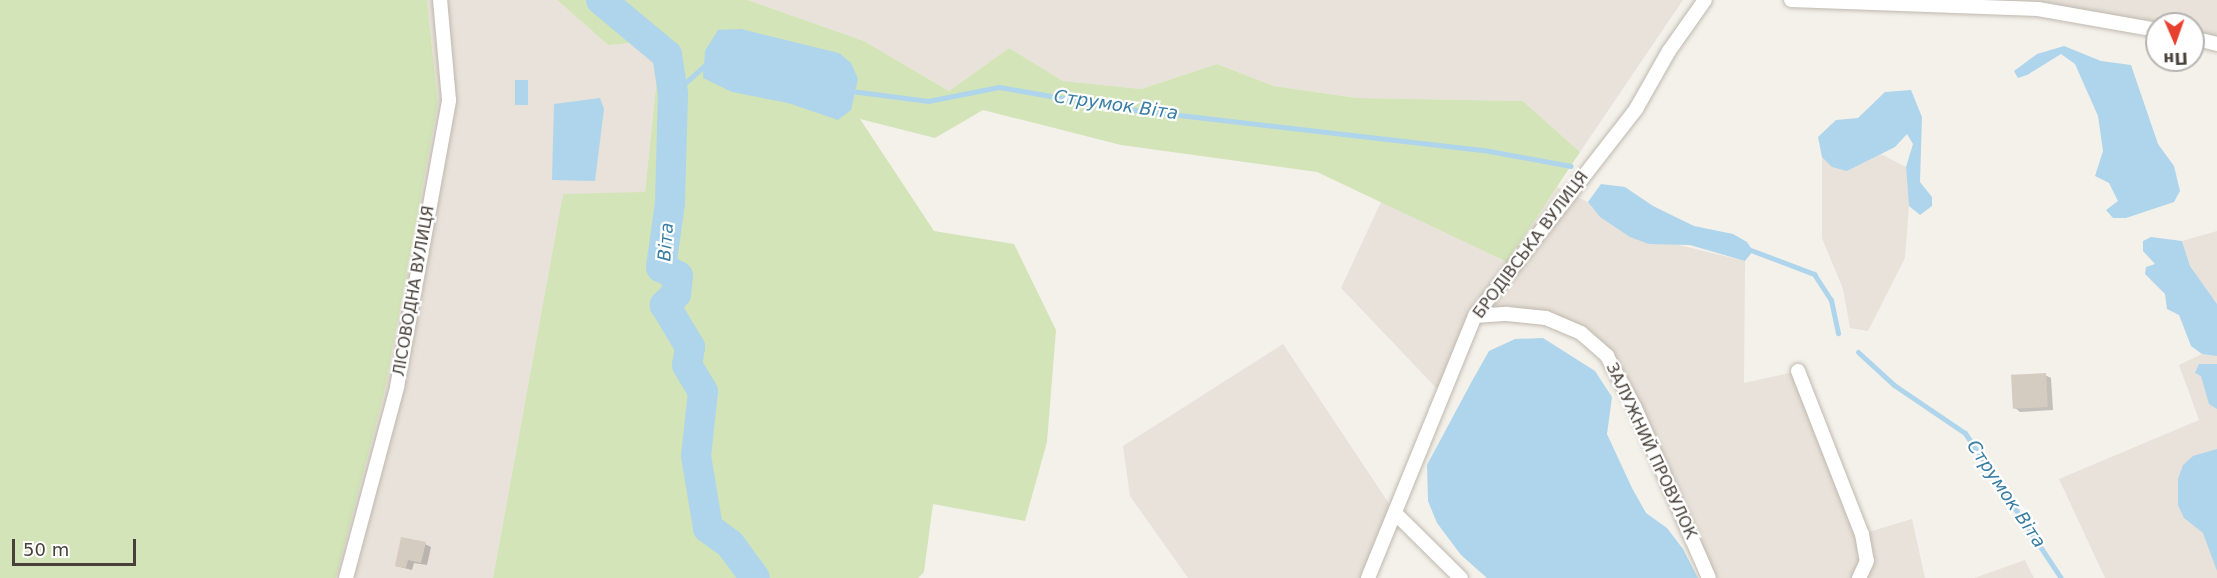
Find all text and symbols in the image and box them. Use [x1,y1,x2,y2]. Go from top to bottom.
north arrow [2145,12,2205,72]
text: Пн [2163,49,2188,68]
water label: Струмок Віта [1053,86,1179,124]
street label: БРОДІВСЬКА ВУЛИЦЯ [1469,168,1593,322]
street label: ЛІСОВОДНА ВУЛИЦЯ [390,204,438,378]
water label: Віта [654,222,678,262]
street label: ЗАЛУЖНИЙ ПРОВУЛОК [1602,360,1700,542]
water label: Струмок Віта [1962,436,2050,552]
scale bar [15,527,140,565]
text: 50 m [23,539,69,560]

